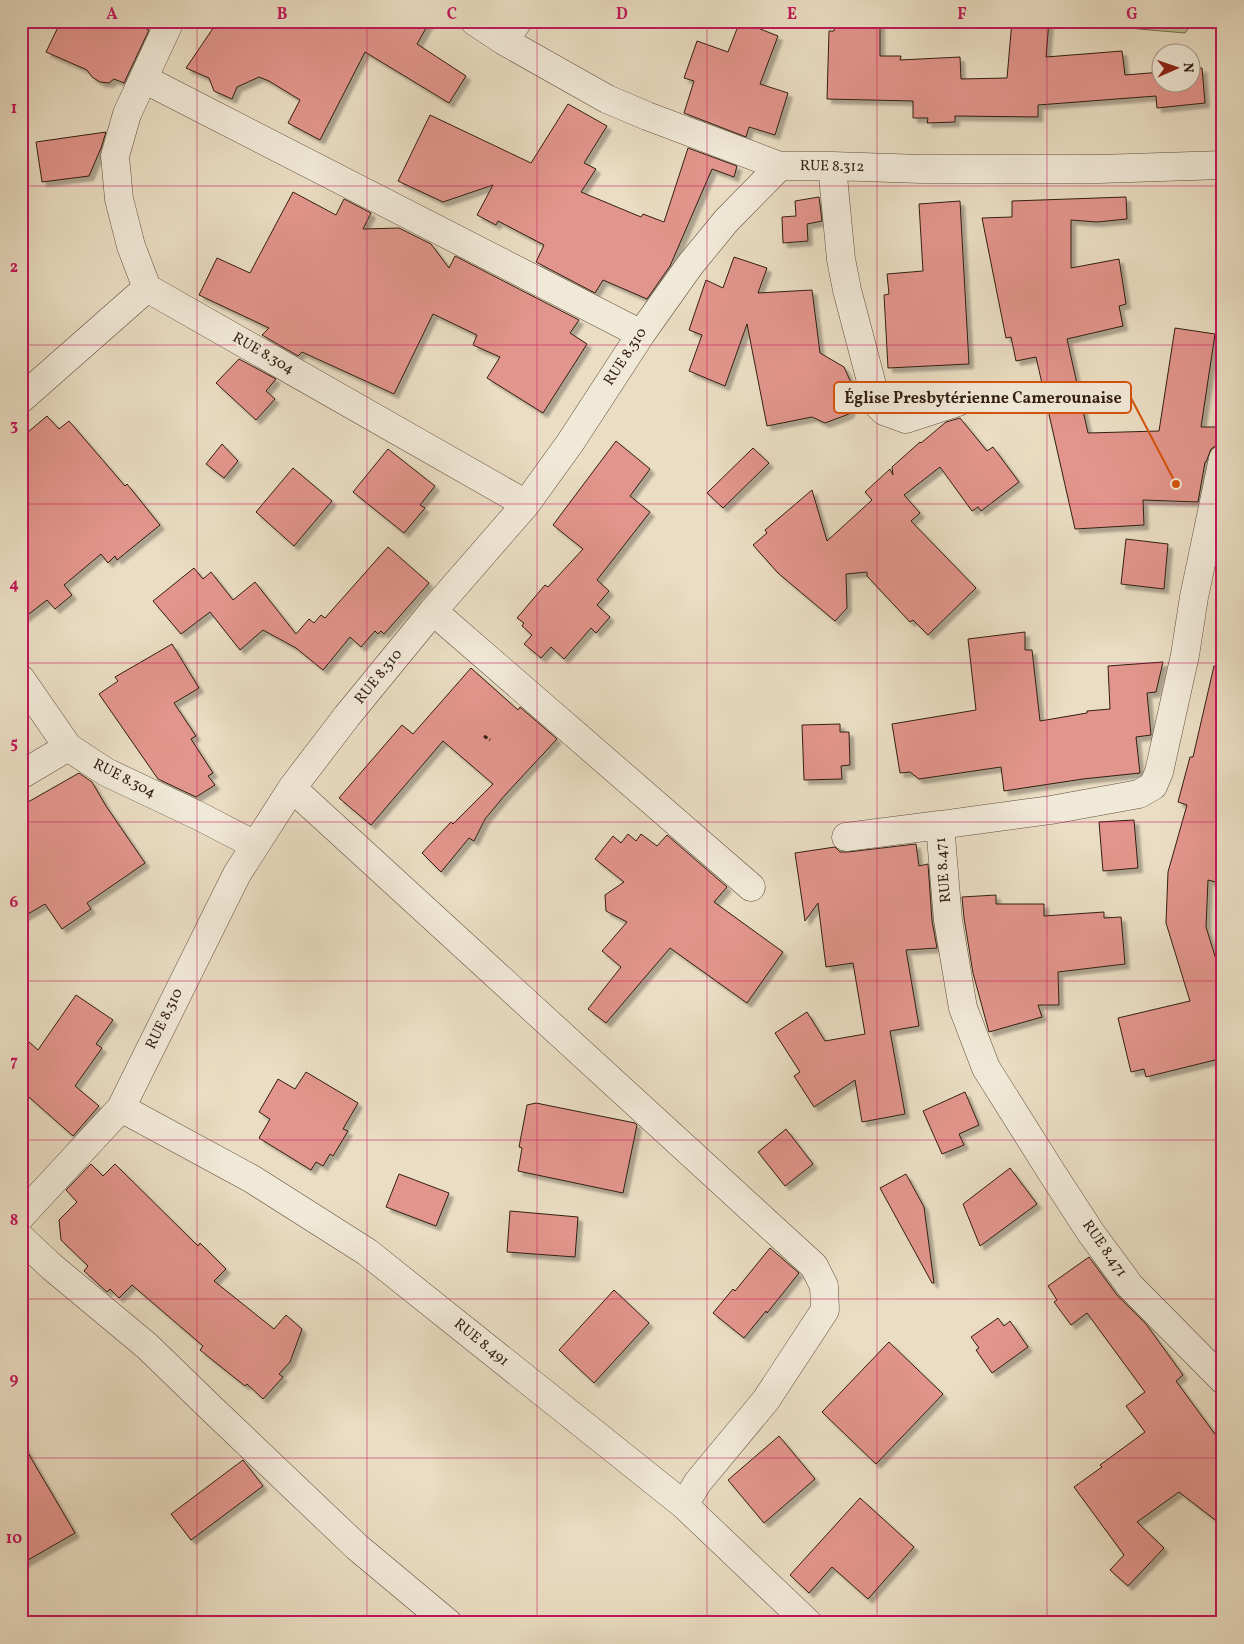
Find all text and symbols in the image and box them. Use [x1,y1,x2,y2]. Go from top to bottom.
text: A [106,4,118,26]
text: B [277,4,288,26]
text: C [447,4,457,26]
text: D [616,4,628,26]
text: E [787,4,797,26]
text: F [957,4,967,26]
text: G [1126,4,1138,26]
north arrow [1152,42,1202,92]
text: N [1178,62,1197,73]
text: 1 [11,98,17,120]
street label: RUE 8.312 [800,156,864,178]
text: 2 [10,257,18,279]
street label: RUE 8.310 [599,324,653,390]
street label: RUE 8.304 [228,328,298,380]
callout: Église Presbytérienne Camerounaise [834,382,1131,413]
text: Église Presbytérienne Camerounaise [844,388,1122,410]
text: 3 [10,415,18,437]
text: 4 [9,574,19,596]
street label: RUE 8.310 [350,645,408,709]
text: 5 [10,733,18,755]
street label: RUE 8.304 [89,754,159,804]
street label: RUE 8.471 [931,836,957,904]
text: 6 [10,892,19,914]
street label: RUE 8.310 [141,985,189,1053]
text: 7 [10,1051,18,1073]
text: 8 [10,1210,18,1232]
street label: RUE 8.471 [1077,1216,1131,1282]
street label: RUE 8.491 [449,1314,513,1372]
text: 9 [10,1369,19,1391]
text: 10 [6,1528,22,1550]

